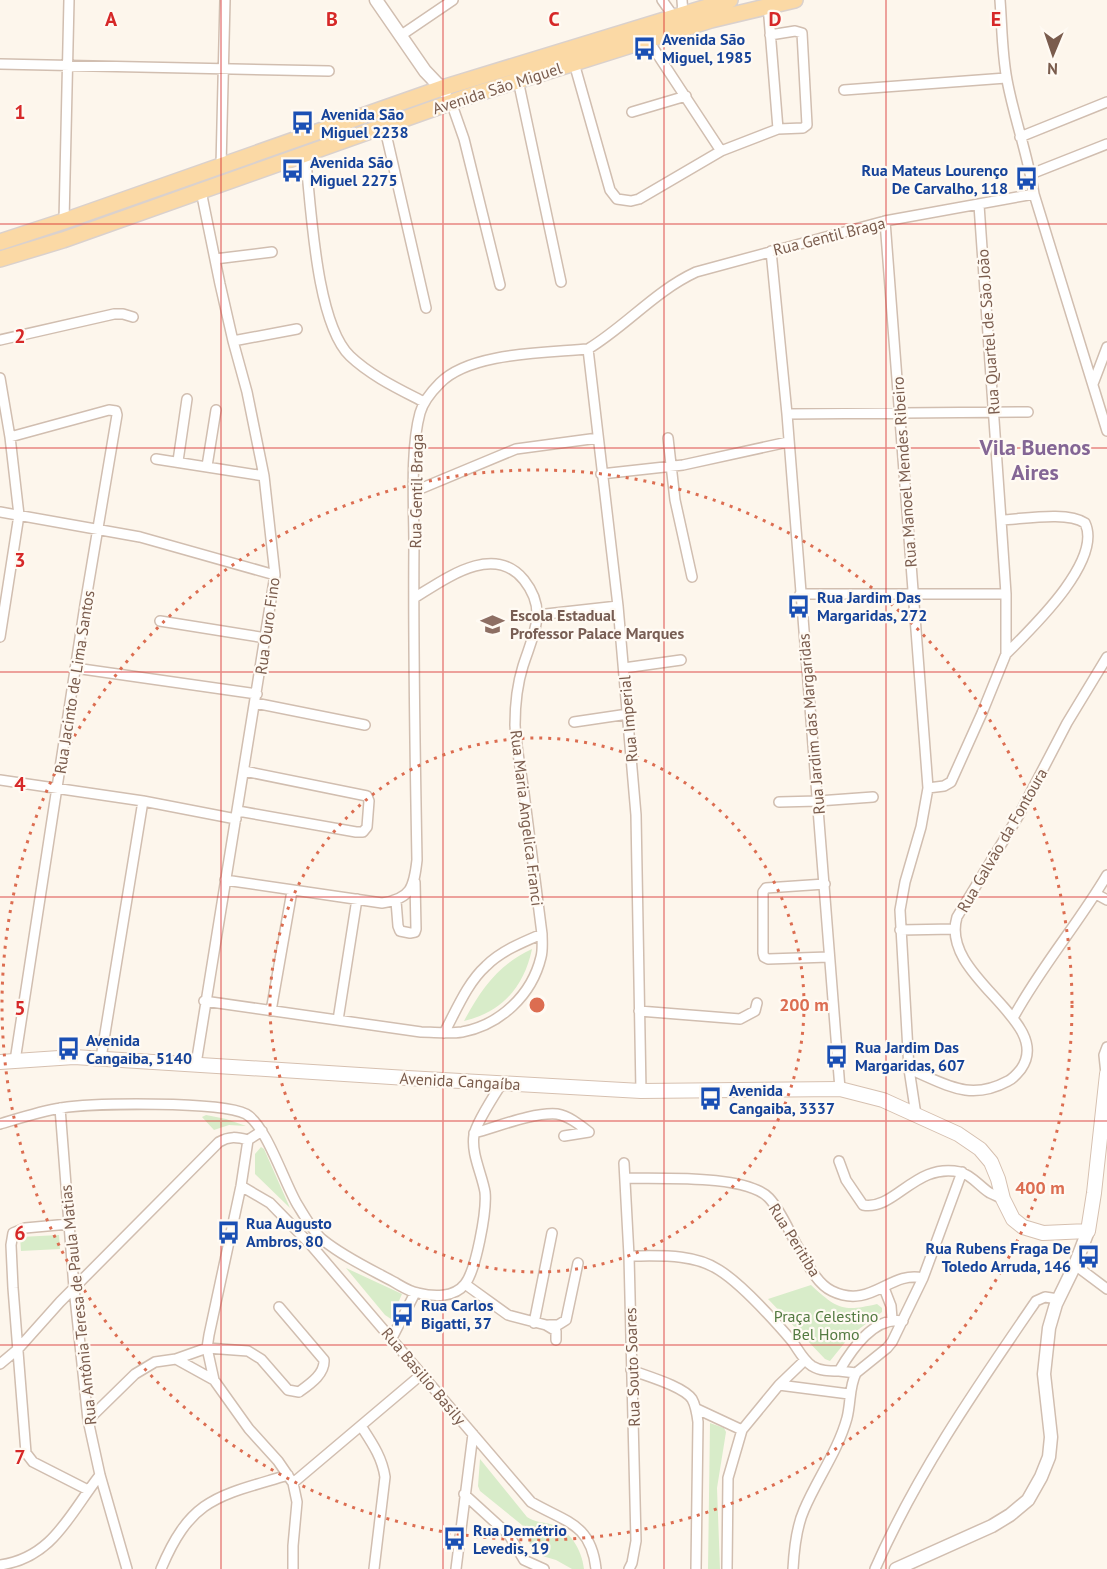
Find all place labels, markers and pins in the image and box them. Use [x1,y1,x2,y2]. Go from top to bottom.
place label: Avenida São Miguel, 1985 [662,29,752,67]
bus stop icon: Avenida São Miguel, 1985 [631,35,657,61]
place label: Avenida São Miguel 2238 [321,104,408,142]
bus stop icon: Avenida São Miguel 2238 [290,110,316,136]
place label: Avenida São Miguel 2275 [310,152,397,190]
bus stop icon: Avenida São Miguel 2275 [279,158,305,184]
place label: Rua Mateus Lourenço De Carvalho, 118 [861,160,1008,198]
bus stop icon: Rua Mateus Lourenço De Carvalho, 118 [1013,166,1039,192]
place label: Rua Jardim Das Margaridas, 272 [817,587,927,625]
bus stop icon: Rua Jardim Das Margaridas, 272 [786,593,812,619]
place label: Escola Estadual Professor Palace Marques [510,605,684,643]
school or university icon: Escola Estadual Professor Palace Marques [479,611,505,637]
centre of rings [527,995,547,1015]
place label: Avenida Cangaiba, 5140 [86,1030,192,1068]
bus stop icon: Avenida Cangaiba, 5140 [55,1036,81,1062]
place label: Rua Jardim Das Margaridas, 607 [855,1037,965,1075]
bus stop icon: Rua Jardim Das Margaridas, 607 [824,1043,850,1069]
place label: Avenida Cangaiba, 3337 [729,1080,835,1118]
bus stop icon: Avenida Cangaiba, 3337 [698,1086,724,1112]
place label: Rua Augusto Ambros, 80 [246,1213,332,1251]
bus stop icon: Rua Augusto Ambros, 80 [215,1219,241,1245]
place label: Rua Rubens Fraga De Toledo Arruda, 146 [926,1238,1071,1276]
bus stop icon: Rua Rubens Fraga De Toledo Arruda, 146 [1076,1244,1102,1270]
place label: Rua Carlos Bigatti, 37 [421,1295,494,1333]
bus stop icon: Rua Carlos Bigatti, 37 [390,1301,416,1327]
place label: Rua Demétrio Levedis, 19 [473,1520,567,1558]
bus stop icon: Rua Demétrio Levedis, 19 [442,1526,468,1552]

